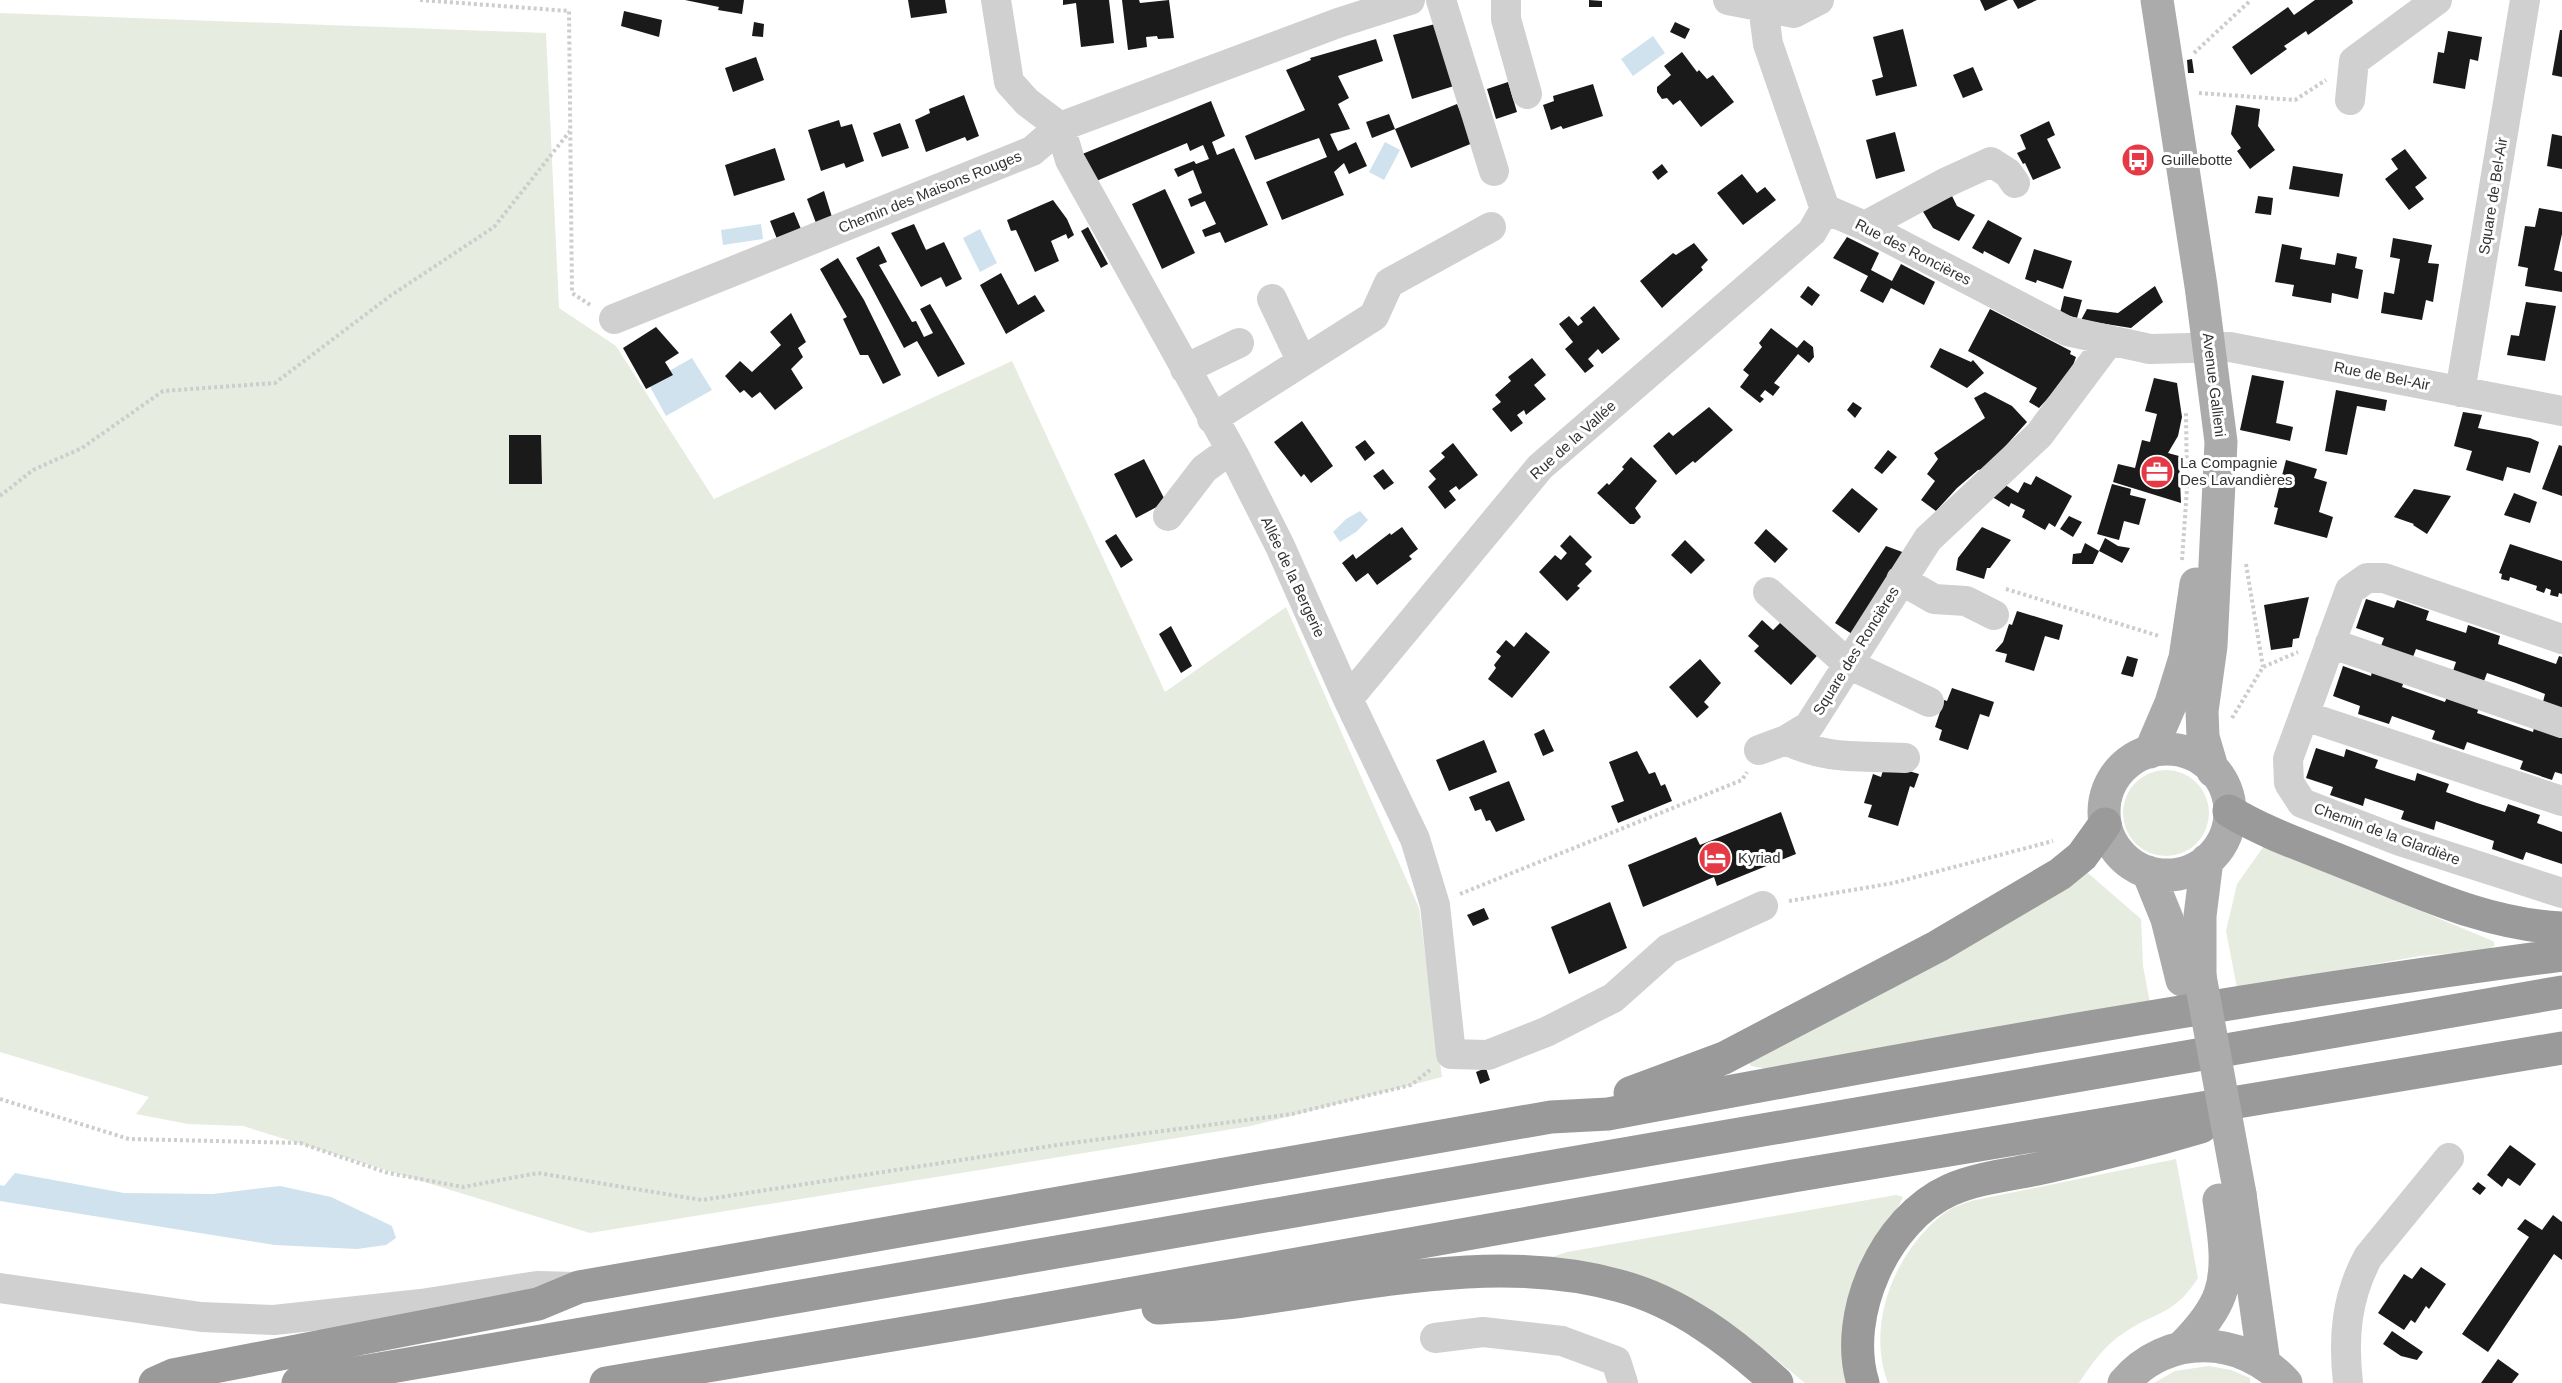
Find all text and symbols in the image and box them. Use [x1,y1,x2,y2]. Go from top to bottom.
street label: Square de Bel-Air [2475,136,2510,256]
bus stop icon: Guillebotte [2120,142,2156,178]
street label: Chemin des Maisons Rouges [836,147,1024,236]
place label: Guillebotte [2161,151,2233,168]
street label: Rue des Roncières [1853,215,1974,288]
street label: Avenue Gallieni [2200,332,2229,438]
street label: Rue de Bel-Air [2333,358,2432,393]
street label: Rue de la Vallée [1526,397,1619,482]
office icon: La Compagnie Des Lavandières [2139,454,2175,490]
place label: La Compagnie Des Lavandières [2180,454,2293,488]
street label: Allée de la Bergerie [1258,514,1329,640]
street label: Square des Roncières [1809,583,1902,718]
street label: Chemin de la Glardière [2312,799,2463,868]
hotel icon: Kyriad [1697,840,1733,876]
place label: Kyriad [1738,849,1781,866]

